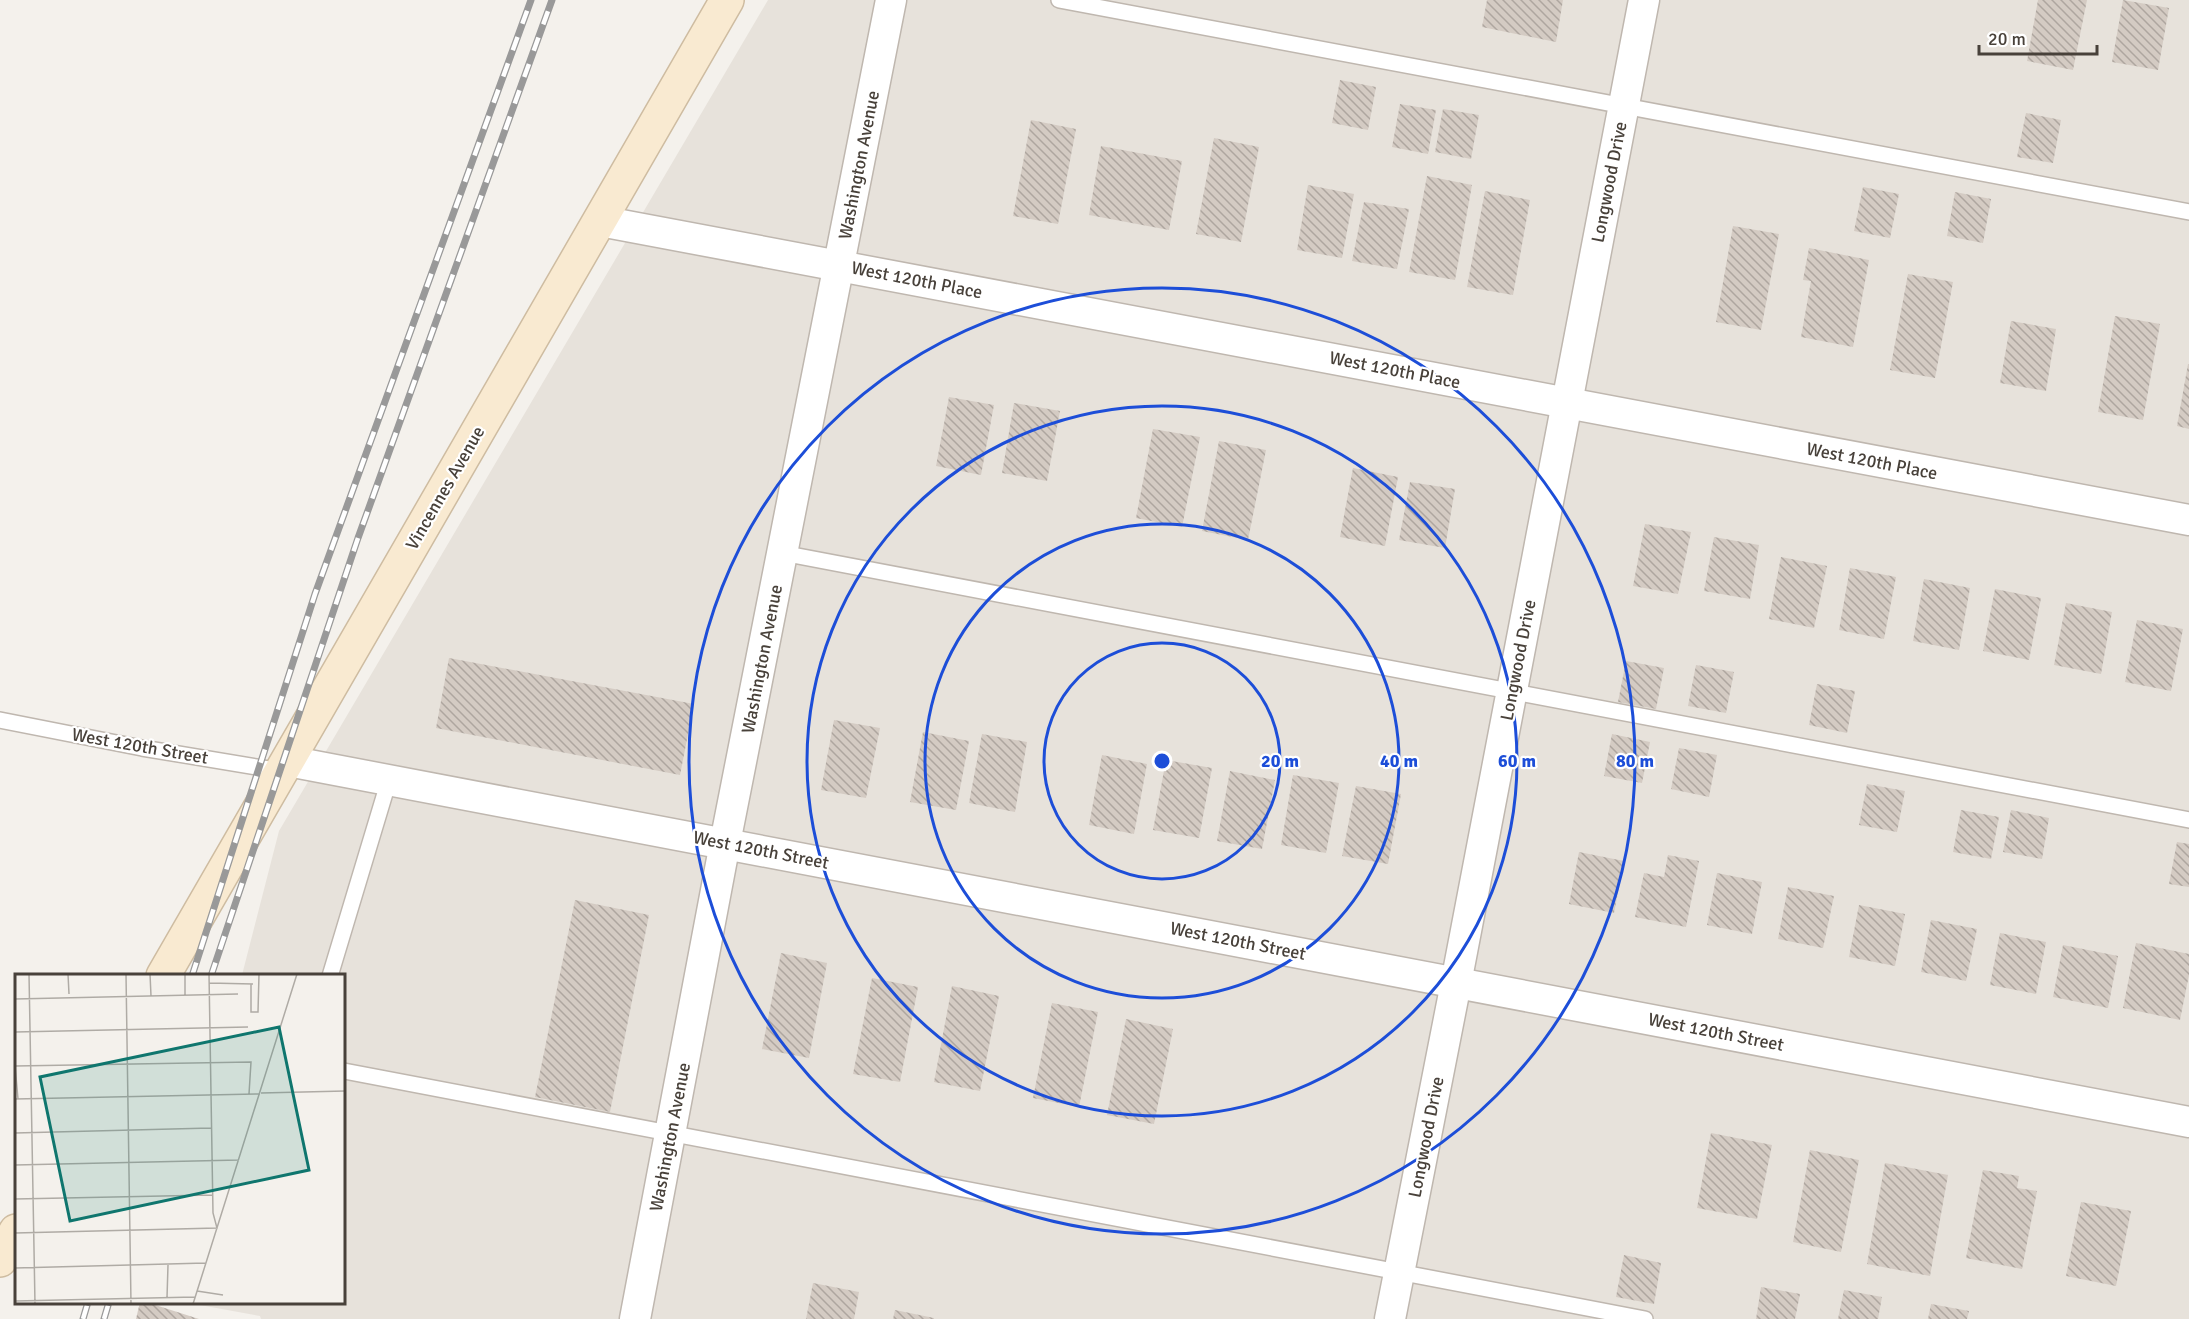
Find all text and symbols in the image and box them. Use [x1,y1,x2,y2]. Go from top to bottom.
scale bar [1979,18,2098,56]
text: 20 m [1988,28,2026,50]
street label: Washington Avenue [834,89,884,241]
street label: Longwood Drive [1586,120,1632,244]
street label: West 120th Place [850,257,984,303]
street label: West 120th Place [1328,347,1462,393]
street label: Vincennes Avenue [401,422,489,554]
street label: West 120th Place [1805,438,1939,484]
street label: Washington Avenue [737,583,787,735]
street label: Longwood Drive [1495,598,1541,722]
street label: West 120th Street [70,723,210,769]
text: 20 m [1261,750,1299,772]
text: 40 m [1380,750,1418,772]
text: 60 m [1498,750,1536,772]
text: 80 m [1616,750,1654,772]
centre of rings [1152,751,1172,771]
street label: West 120th Street [691,826,831,874]
street label: West 120th Street [1168,917,1308,965]
inset map [15,974,345,1304]
street label: West 120th Street [1646,1008,1786,1056]
street label: Washington Avenue [645,1061,695,1213]
street label: Longwood Drive [1403,1075,1449,1199]

